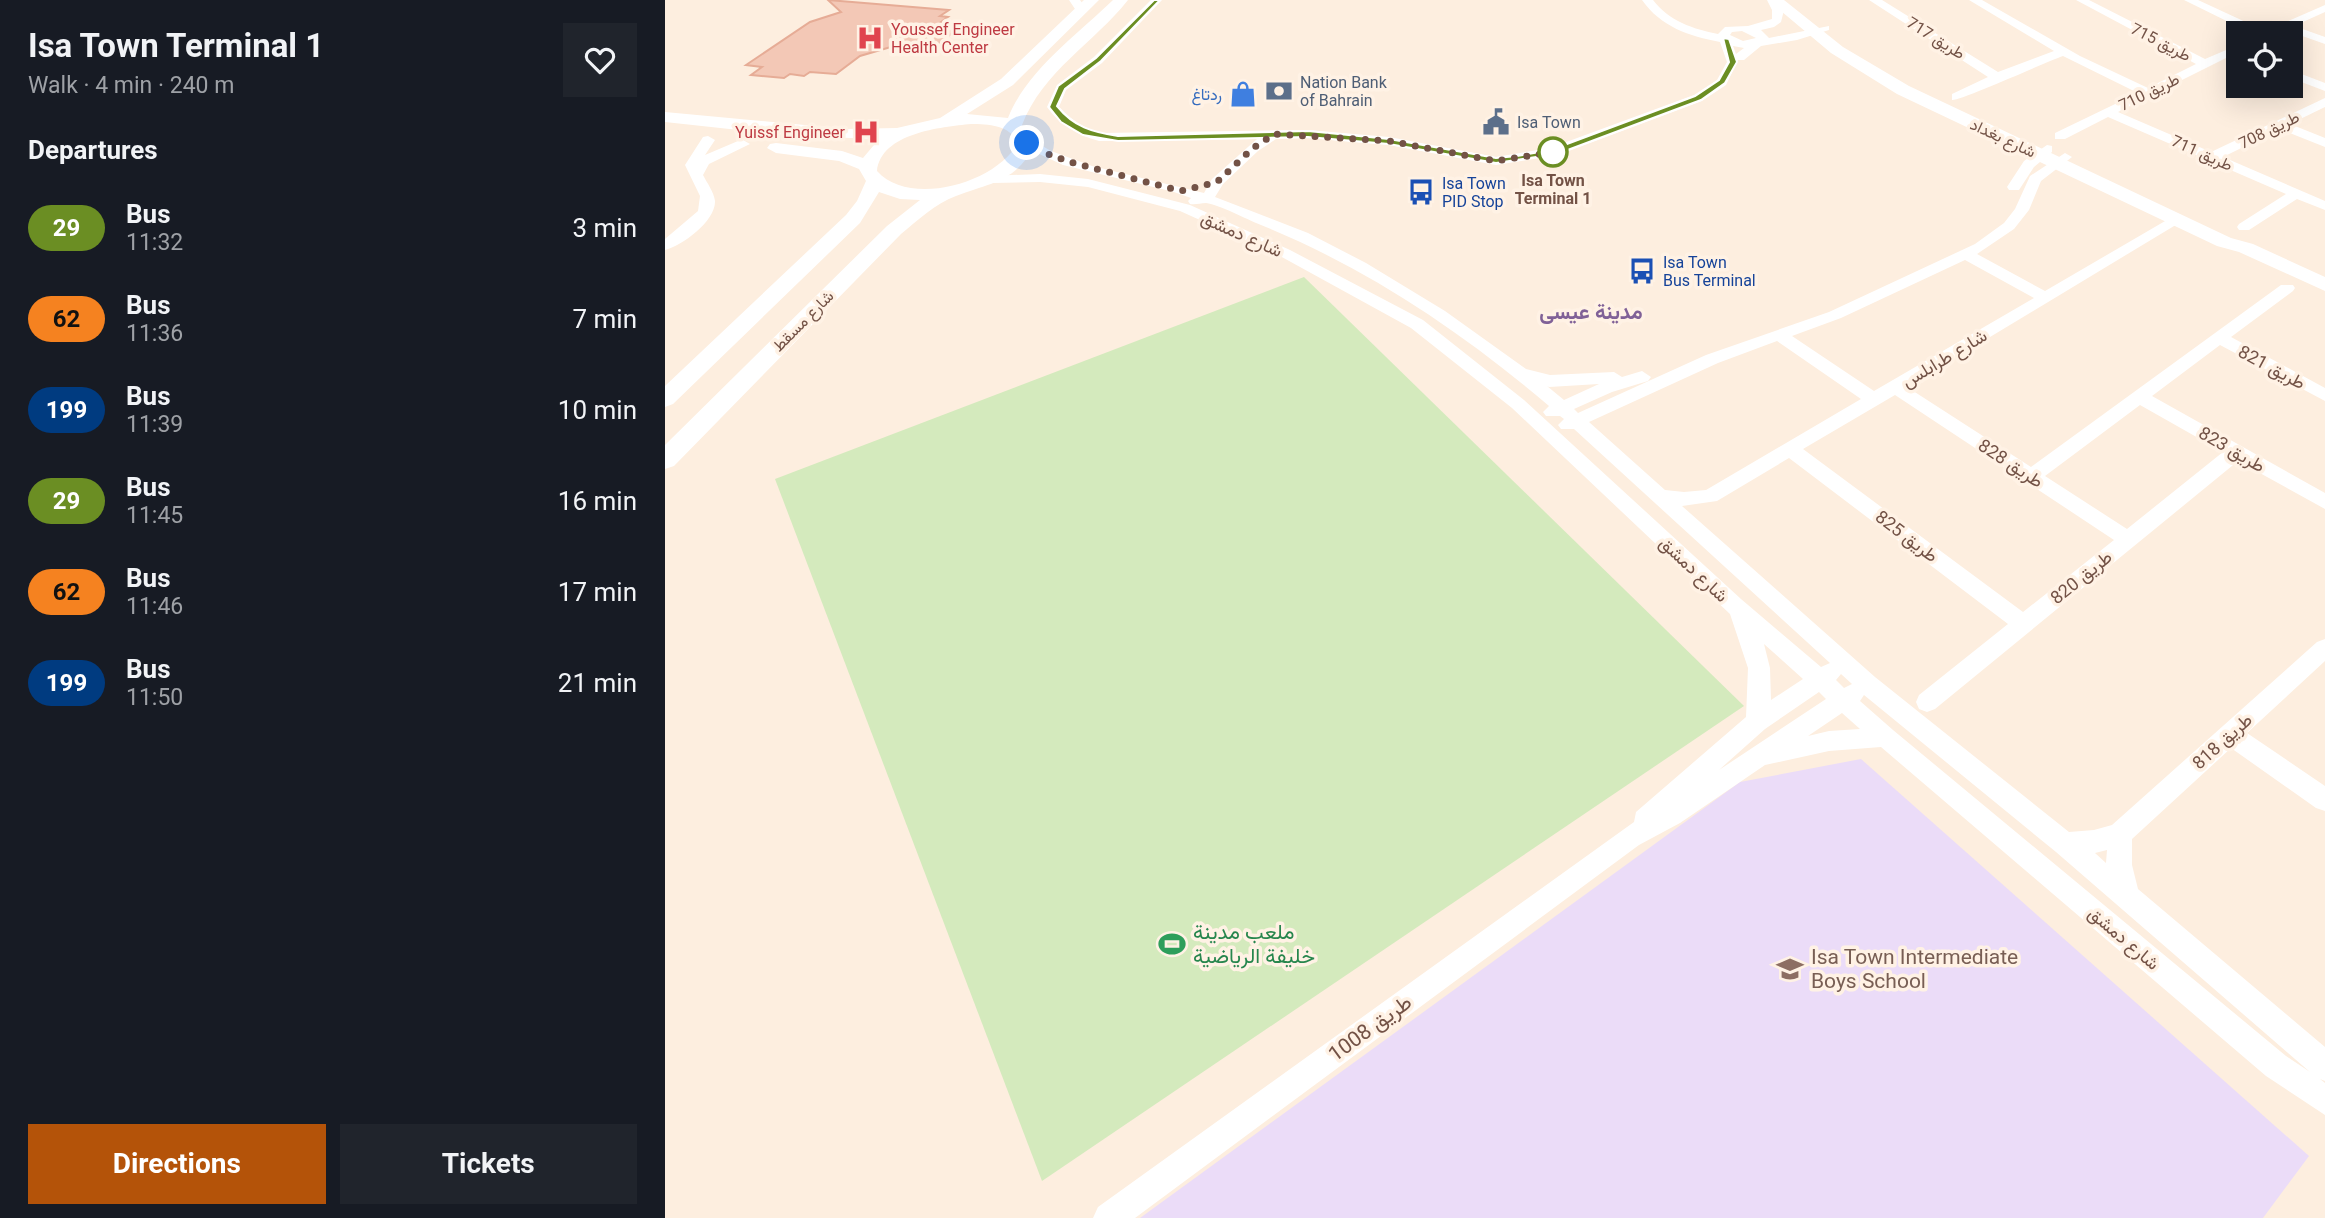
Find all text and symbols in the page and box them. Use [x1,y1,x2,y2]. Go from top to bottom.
street label: طريق 717 [1903,13,1969,64]
street label: طريق 715 [2127,19,2194,66]
place label: Youssef Engineer Health Center [891,20,1015,57]
map controls [2226,21,2303,98]
button: locate [2226,21,2303,98]
button: heart [563,23,637,97]
hospital icon: Youssef Engineer Health Center [855,23,885,53]
text: Isa Town Terminal 1 [28,26,324,65]
street label: طريق 710 [2116,69,2183,116]
text: Walk · 4 min · 240 m [28,72,234,99]
place label: Nation Bank of Bahrain [1300,73,1388,110]
bank icon: Nation Bank of Bahrain [1264,76,1294,106]
shop icon: ردتاغ [1228,79,1258,109]
place label: ردتاغ [1191,85,1222,106]
public building icon: Isa Town [1481,107,1511,137]
street label: طريق 708 [2236,107,2303,154]
place label: Isa Town [1517,113,1581,132]
street label: شارع بغداد [1966,115,2039,163]
hospital icon: Yuissf Engineer [851,117,881,147]
place label: Yuissf Engineer [735,123,846,142]
your location [1009,125,1044,160]
street label: طريق 711 [2168,131,2235,176]
text: Departures [28,135,158,165]
marker: Isa Town Terminal 1 [1538,137,1568,167]
place label: Isa Town Terminal 1 [1515,171,1591,208]
place label: Isa Town PID Stop [1442,174,1506,211]
bus stop icon: Isa Town PID Stop [1406,177,1436,207]
text: Bus [126,199,171,229]
street label: شارع دمشق [1197,207,1286,263]
text: 3 min [572,213,637,243]
text: 29 [53,214,80,242]
text: 11:32 [126,229,183,256]
place label: Isa Town Bus Terminal [1663,253,1756,290]
bus stop icon: Isa Town Bus Terminal [1627,256,1657,286]
street label: شارع مسقط [769,287,839,357]
text: Bus [126,290,171,320]
district label: مدينة عيسى [1539,300,1643,324]
text: 7 min [572,304,637,334]
text: 62 [53,305,80,333]
text: 11:36 [126,320,183,347]
street label: شارع طرابلس [1898,324,1991,393]
street label: طريق 821 [2234,341,2309,394]
text: Bus [126,381,171,411]
text: 10 min [558,395,637,425]
text: 199 [46,396,87,424]
text: 11:39 [126,411,183,438]
street label: طريق 823 [2195,422,2269,477]
street label: طريق 828 [1974,434,2047,493]
text: Bus [126,472,171,502]
text: 16 min [558,486,637,516]
text: 29 [53,487,80,515]
text: 11:45 [126,502,183,529]
street label: طريق 825 [1871,506,1942,567]
street label: شارع دمشق [1654,532,1733,608]
street label: طريق 820 [2046,546,2117,609]
text: Bus [126,563,171,593]
text: 17 min [558,577,637,607]
text: 62 [53,578,80,606]
text: 11:46 [126,593,183,620]
text: Bus [126,654,171,684]
text: 21 min [558,668,637,698]
text: 199 [46,669,87,697]
text: 11:50 [126,684,183,711]
street label: طريق 818 [2188,709,2257,774]
street label: شارع دمشق [2083,902,2164,975]
place label: ملعب مدينة خليفة الرياضية [1193,920,1315,969]
sports icon: ملعب مدينة خليفة الرياضية [1157,929,1187,959]
place label: Isa Town Intermediate Boys School [1811,945,2018,993]
school or university icon: Isa Town Intermediate Boys School [1775,954,1805,984]
street label: طريق 1008 [1324,990,1417,1067]
button: Directions [28,1124,326,1204]
button: Tickets [340,1124,637,1204]

